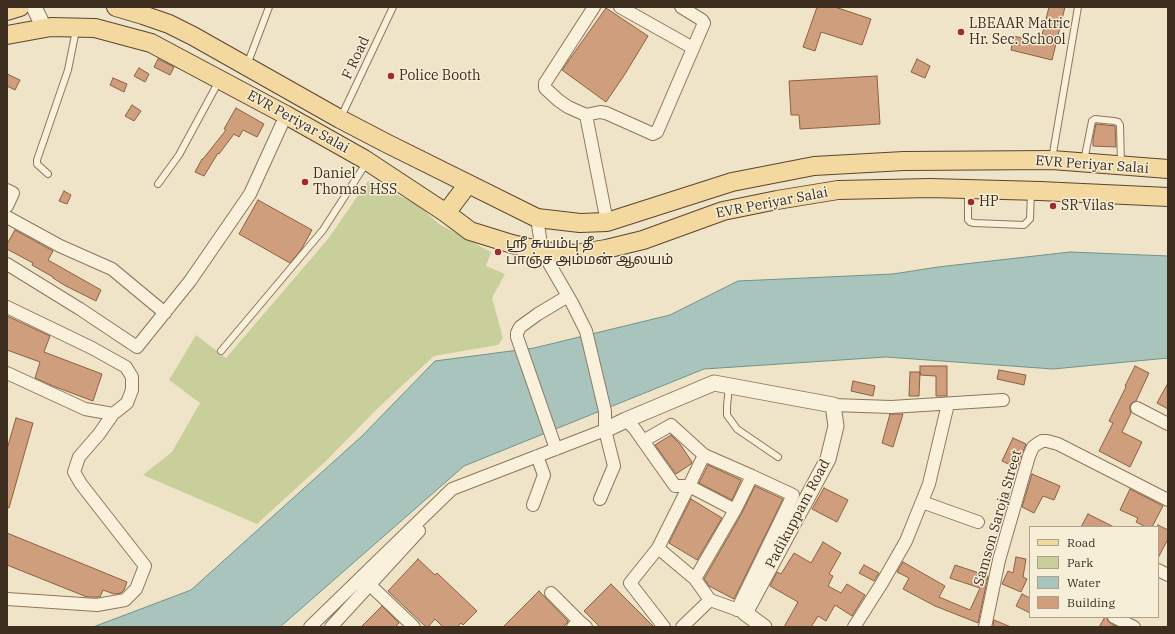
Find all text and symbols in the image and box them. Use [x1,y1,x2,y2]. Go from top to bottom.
place label: LBEAAR Matric Hr. Sec. School [969,16,1070,48]
marker: LBEAAR Matric Hr. Sec. School [956,27,966,37]
street label: F Road [339,34,373,82]
place label: Police Booth [399,68,481,84]
marker: Police Booth [386,71,396,81]
street label: EVR Periyar Salai [244,87,352,157]
street label: EVR Periyar Salai [1035,153,1149,177]
place label: Daniel Thomas HSS [313,166,397,198]
marker: Daniel Thomas HSS [300,177,310,187]
street label: EVR Periyar Salai [714,184,830,222]
place label: HP [979,194,999,210]
marker: HP [966,197,976,207]
place label: SR Vilas [1061,198,1114,214]
marker: SR Vilas [1048,201,1058,211]
place label: ஶ்ரீ சுயம்பு தீ பாஞ்ச அம்மன் ஆலயம் [506,236,673,268]
marker: ஶ்ரீ சுயம்பு தீ பாஞ்ச அம்மன் ஆலயம் [493,247,503,257]
street label: Samson Saroja Street [971,448,1025,588]
street label: Padikuppam Road [762,457,834,571]
legend [1029,526,1159,618]
text: Road [1067,535,1096,550]
text: Park [1067,555,1093,570]
text: Water [1067,575,1100,590]
text: Building [1067,595,1115,610]

